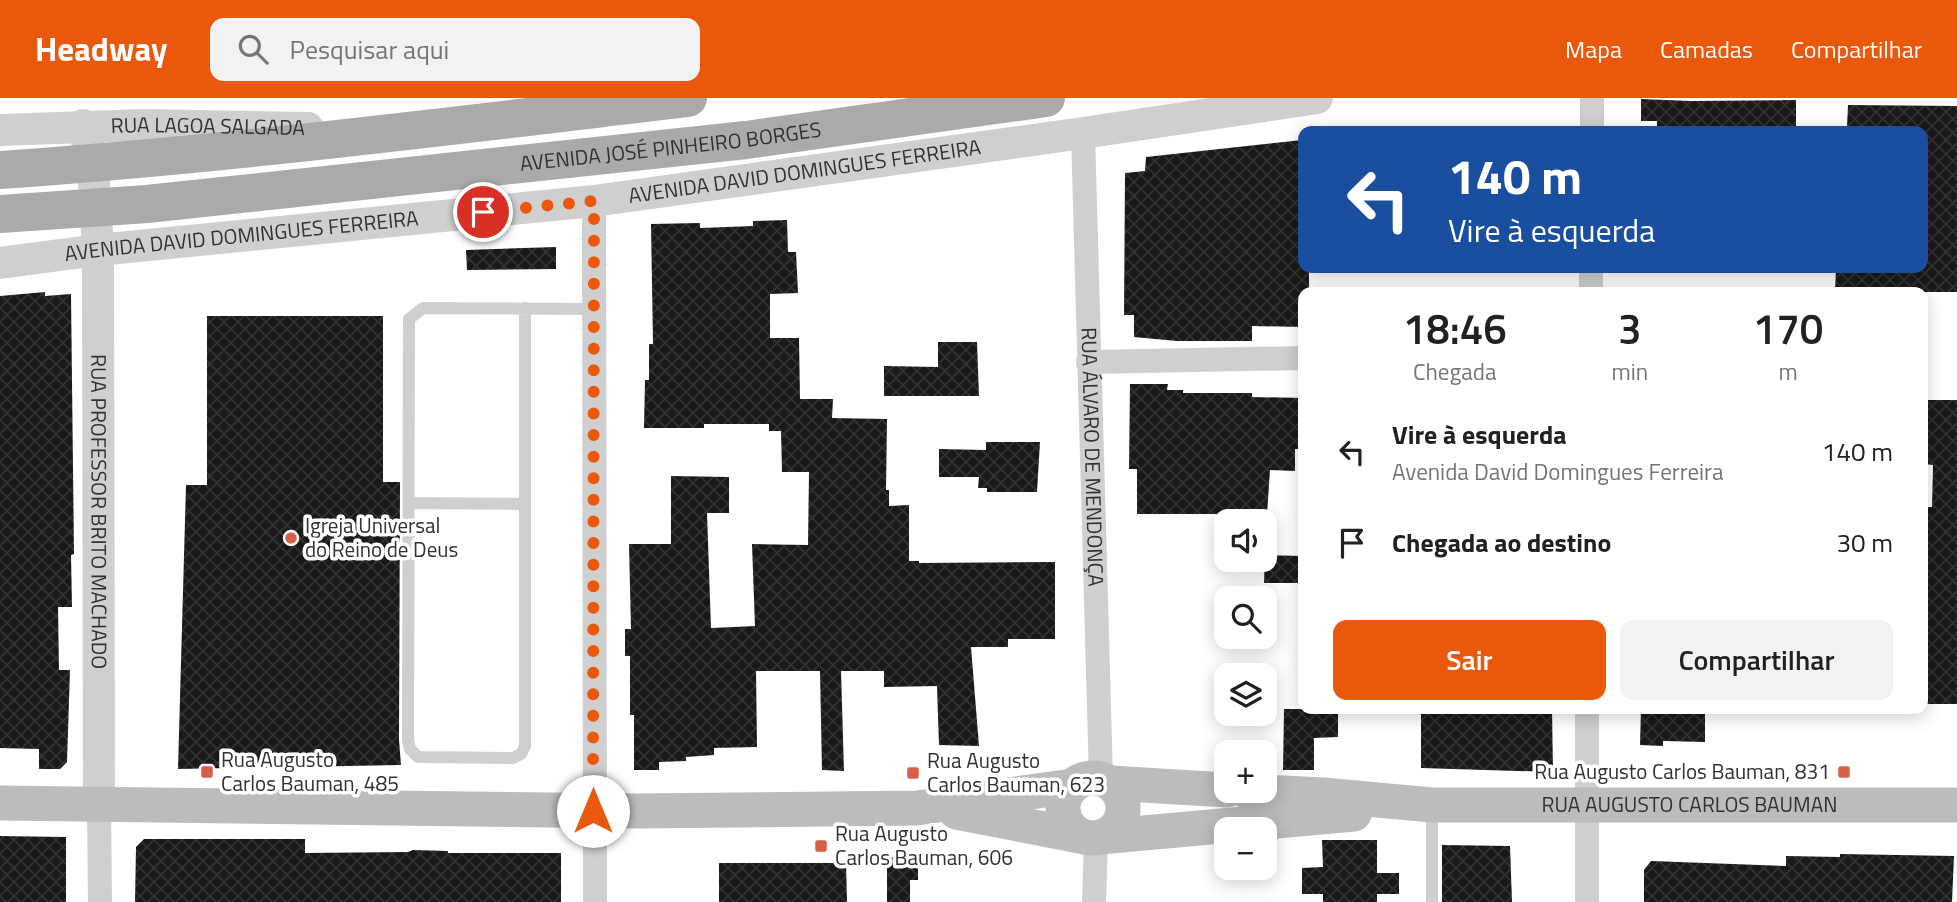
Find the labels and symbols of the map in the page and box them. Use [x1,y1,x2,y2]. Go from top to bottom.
street label: RUA LAGOA SALGADA [110,108,306,143]
street label: AVENIDA JOSÉ PINHEIRO BORGES [518,113,823,179]
street label: AVENIDA DAVID DOMINGUES FERREIRA [626,130,983,211]
pin [453,182,513,242]
street label: AVENIDA DAVID DOMINGUES FERREIRA [62,201,420,269]
street label: RUA ÁLVARO DE MENDONÇA [1073,327,1113,587]
street label: RUA PROFESSOR BRITO MACHADO [83,354,116,669]
place label: Igreja Universal do Reino de Deus [305,509,458,565]
marker: Igreja Universal do Reino de Deus [283,530,299,546]
place label: Rua Augusto Carlos Bauman, 485 [221,743,399,799]
place label: Rua Augusto Carlos Bauman, 623 [927,744,1105,800]
place label: Rua Augusto Carlos Bauman, 831 [1534,755,1830,787]
marker: Rua Augusto Carlos Bauman, 485 [199,764,215,780]
marker: Rua Augusto Carlos Bauman, 831 [1836,764,1852,780]
marker: Rua Augusto Carlos Bauman, 623 [905,765,921,781]
position arrow [556,774,630,848]
street label: RUA AUGUSTO CARLOS BAUMAN [1542,788,1837,820]
place label: Rua Augusto Carlos Bauman, 606 [835,817,1013,873]
marker: Rua Augusto Carlos Bauman, 606 [813,838,829,854]

